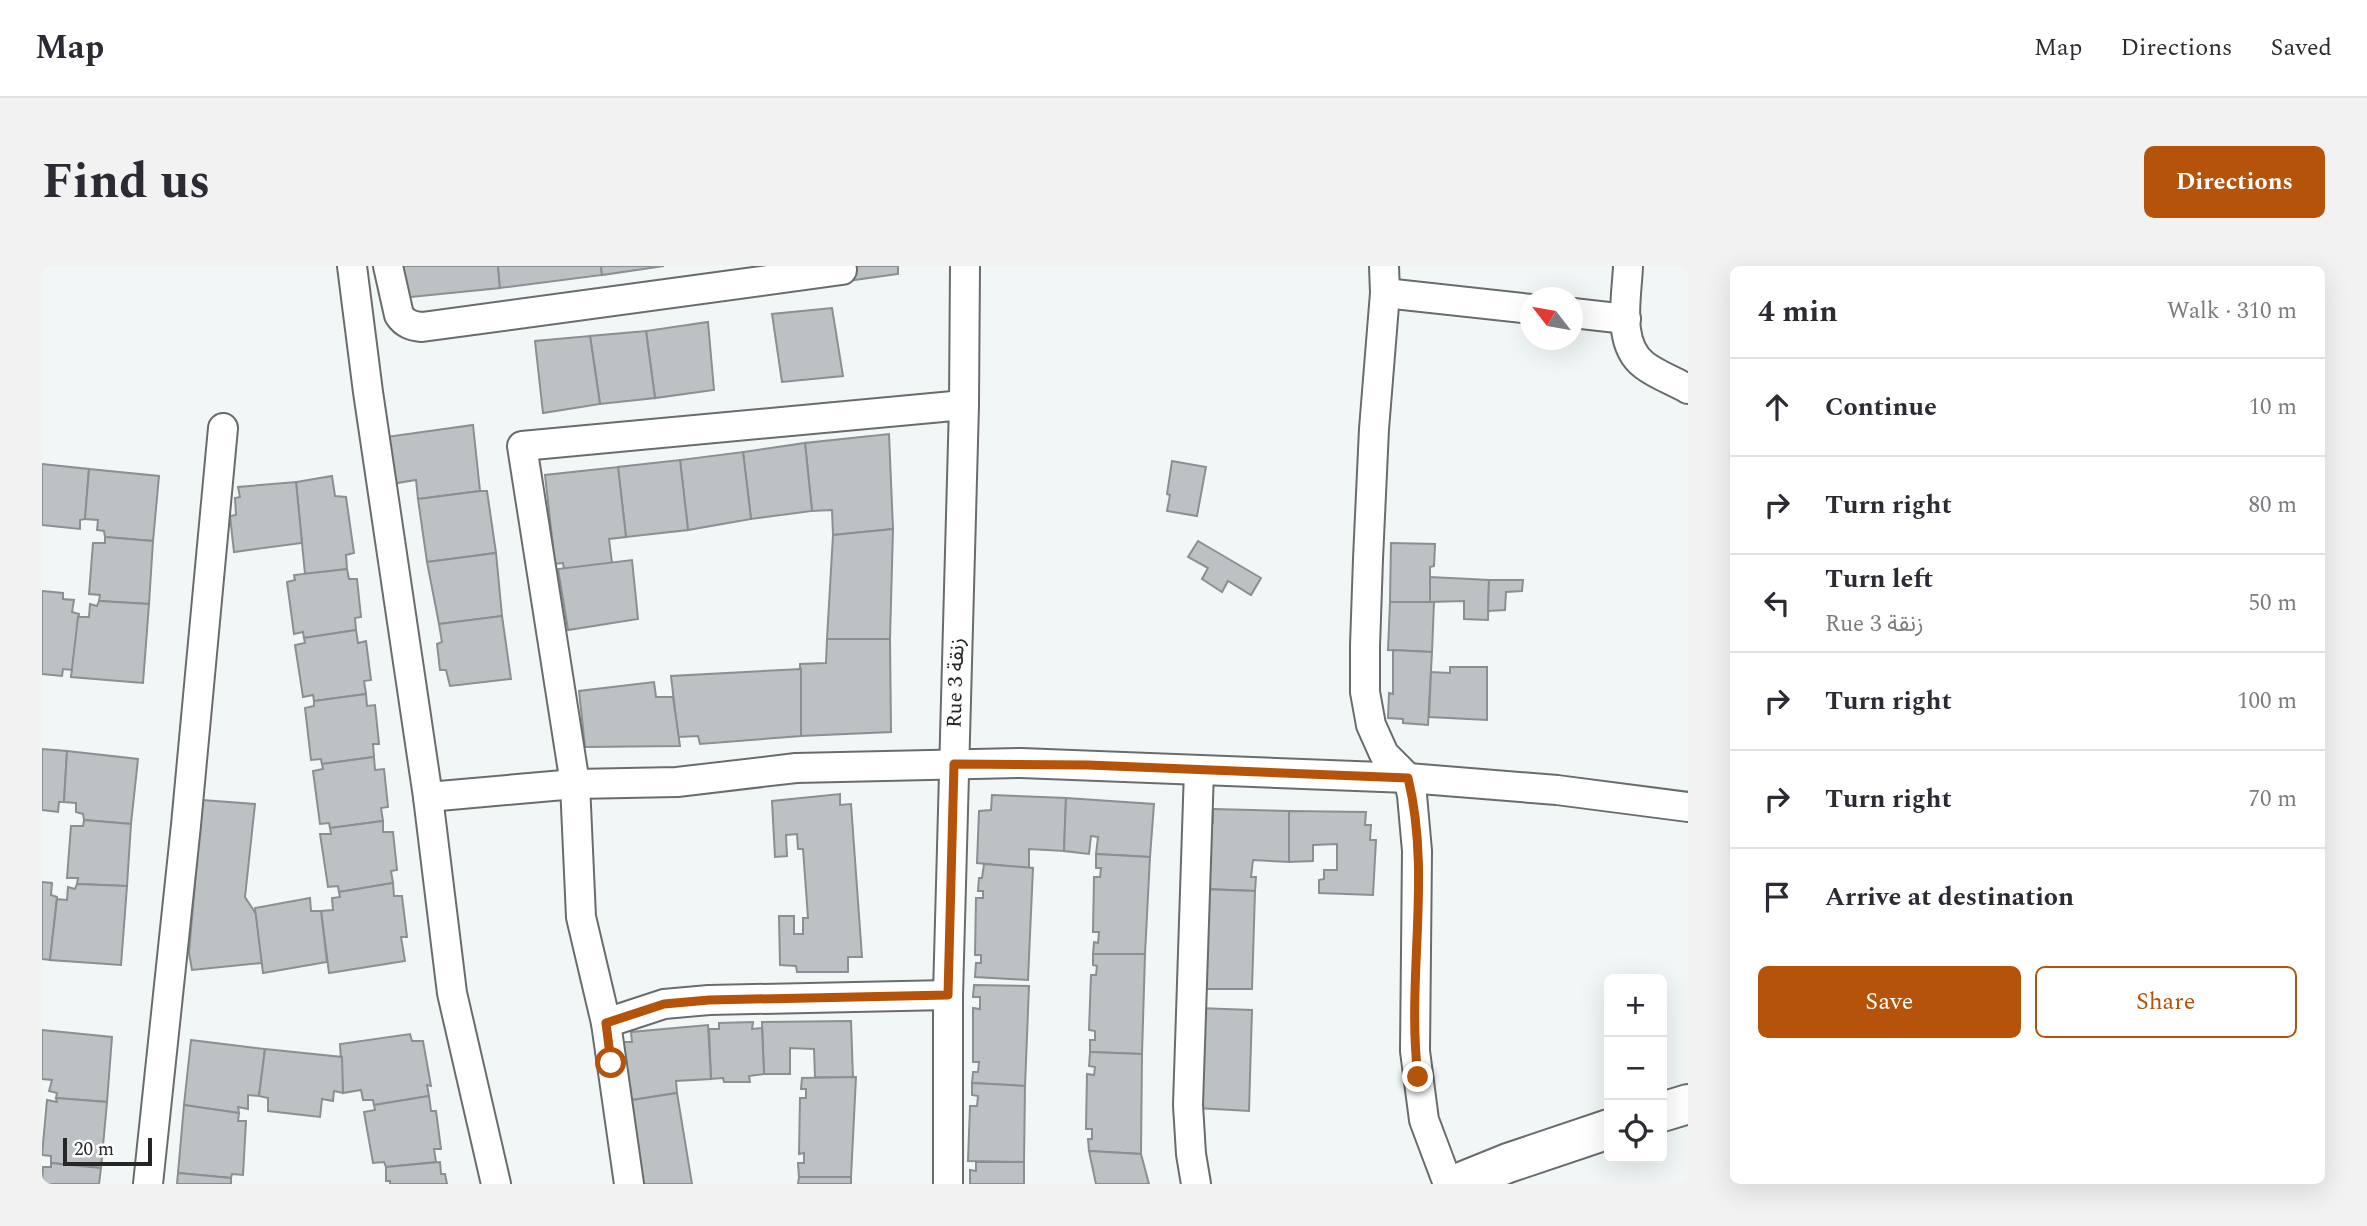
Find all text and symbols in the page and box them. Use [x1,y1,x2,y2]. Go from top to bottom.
text: Map [35,23,104,73]
text: Map [2034,30,2082,66]
text: Directions [2120,30,2232,66]
text: Saved [2270,30,2332,66]
text: Find us [42,145,210,220]
button: Directions [2144,146,2325,218]
north arrow [1520,287,1583,350]
text: 4 min [1758,289,1838,335]
text: Walk · 310 m [2167,294,2297,329]
text: Continue [1825,387,1937,427]
icon: ahead [1758,388,1796,426]
text: 10 m [2248,390,2297,425]
text: Turn right [1825,485,1952,525]
icon: right [1758,486,1796,524]
text: 80 m [2248,488,2297,523]
text: Turn left [1825,559,1933,599]
icon: left [1758,584,1796,622]
text: 50 m [2248,586,2297,621]
text: Rue 3 زنقة [1825,607,1924,642]
street label: Rue 3 زنقة [938,637,974,729]
text: Turn right [1825,681,1952,721]
icon: right [1758,682,1796,720]
text: 100 m [2237,684,2297,719]
text: Turn right [1825,779,1952,819]
icon: right [1758,780,1796,818]
text: 70 m [2248,782,2297,817]
text: Arrive at destination [1825,877,2074,917]
icon: arrive [1758,878,1796,916]
button: Save [1758,966,2021,1038]
button: Share [2035,966,2297,1038]
map controls [1604,974,1667,1163]
button: + [1604,974,1667,1037]
button: − [1604,1037,1667,1100]
route start [595,1047,626,1078]
route end [1402,1061,1433,1092]
button: locate [1604,1100,1667,1163]
scale bar [63,1135,152,1167]
text: 20 m [74,1135,114,1164]

